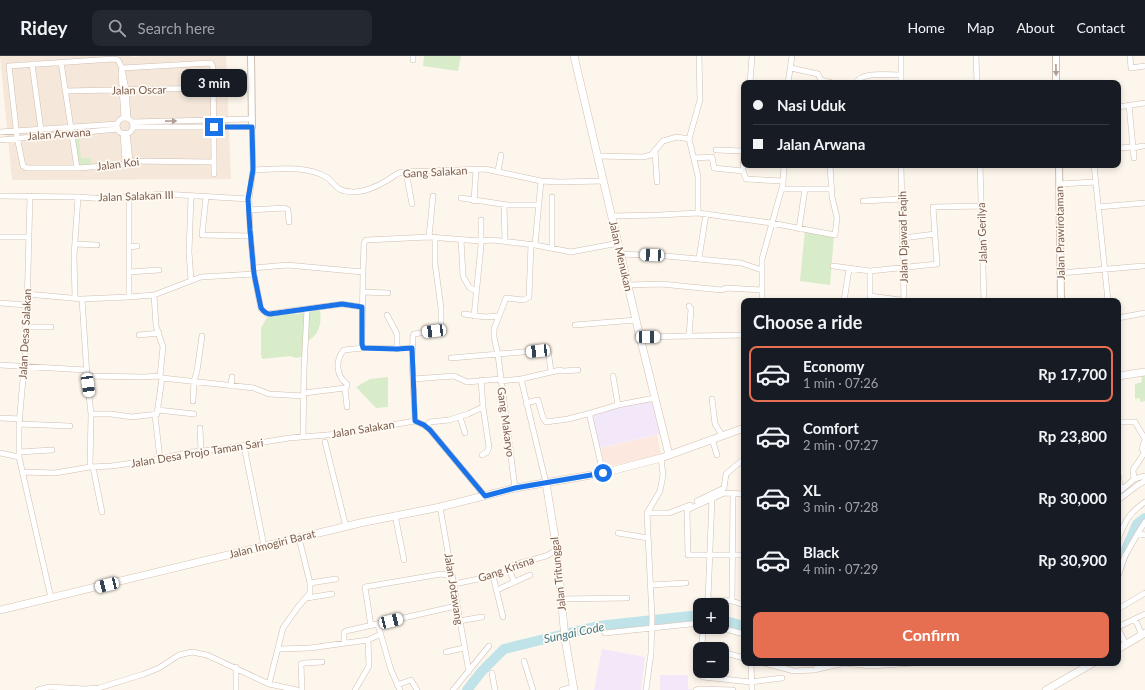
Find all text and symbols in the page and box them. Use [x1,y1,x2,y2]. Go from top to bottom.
search box [92,10,372,46]
text: Ridey [20,16,68,39]
icon: search [106,17,128,39]
text: Search here [138,19,215,37]
text: Home [907,19,945,36]
text: Map [967,19,994,36]
text: About [1016,19,1054,36]
text: Contact [1076,19,1125,36]
one-way arrow [1053,63,1059,76]
callout: 3 min [181,69,247,97]
text: 3 min [198,75,230,91]
street label: Jalan Oscar [111,83,167,96]
text: Nasi Uduk [777,96,846,114]
one-way arrow [165,118,178,124]
route end [205,118,223,136]
street label: Jalan Arwana [27,125,91,142]
text: Jalan Arwana [777,135,865,153]
street label: Jalan Koi [96,154,140,173]
street label: Gang Salakan [402,163,468,180]
street label: Jalan Prawirotaman [1052,186,1067,280]
street label: Jalan Salakan III [98,188,174,203]
street label: Jalan Djawad Faqih [895,191,910,283]
street label: Jalan Gerilya [974,202,989,264]
street label: Jalan Menukan [607,219,636,293]
car [640,248,664,262]
street label: Jalan Desa Salakan [16,288,33,380]
text: Choose a ride [753,311,862,333]
car [421,324,447,338]
car [636,331,660,343]
car [525,344,551,358]
icon: car [755,356,791,392]
text: Economy [803,357,864,375]
text: Rp 17,700 [1038,365,1107,383]
car [80,372,96,398]
text: 1 min · 07:26 [803,375,878,391]
street label: Gang Makaryo [495,386,518,458]
street label: Jalan Salakan [331,417,395,440]
icon: car [755,418,791,454]
text: Comfort [803,419,859,437]
text: Rp 23,800 [1038,427,1107,445]
street label: Jalan Desa Projo Taman Sari [130,436,265,469]
text: 2 min · 07:27 [803,437,878,453]
route start [594,464,612,482]
icon: car [755,480,791,516]
text: XL [803,481,821,499]
text: Rp 30,000 [1038,489,1107,507]
text: 3 min · 07:28 [803,499,878,515]
street label: Jalan Imogiri Barat [227,526,317,561]
street label: Jalan Tritunggal [547,536,568,612]
icon: car [755,542,791,578]
text: Black [803,543,839,561]
text: Rp 30,900 [1038,551,1107,569]
street label: Jalan Jotawang [442,552,467,626]
street label: Gang Krisna [476,553,536,584]
text: 4 min · 07:29 [803,561,878,577]
car [94,576,120,594]
map controls [693,598,729,678]
button: + [693,598,729,634]
car [378,612,404,630]
button: Confirm [753,612,1109,658]
water label: Sungai Code [542,619,606,646]
button: − [693,642,729,678]

